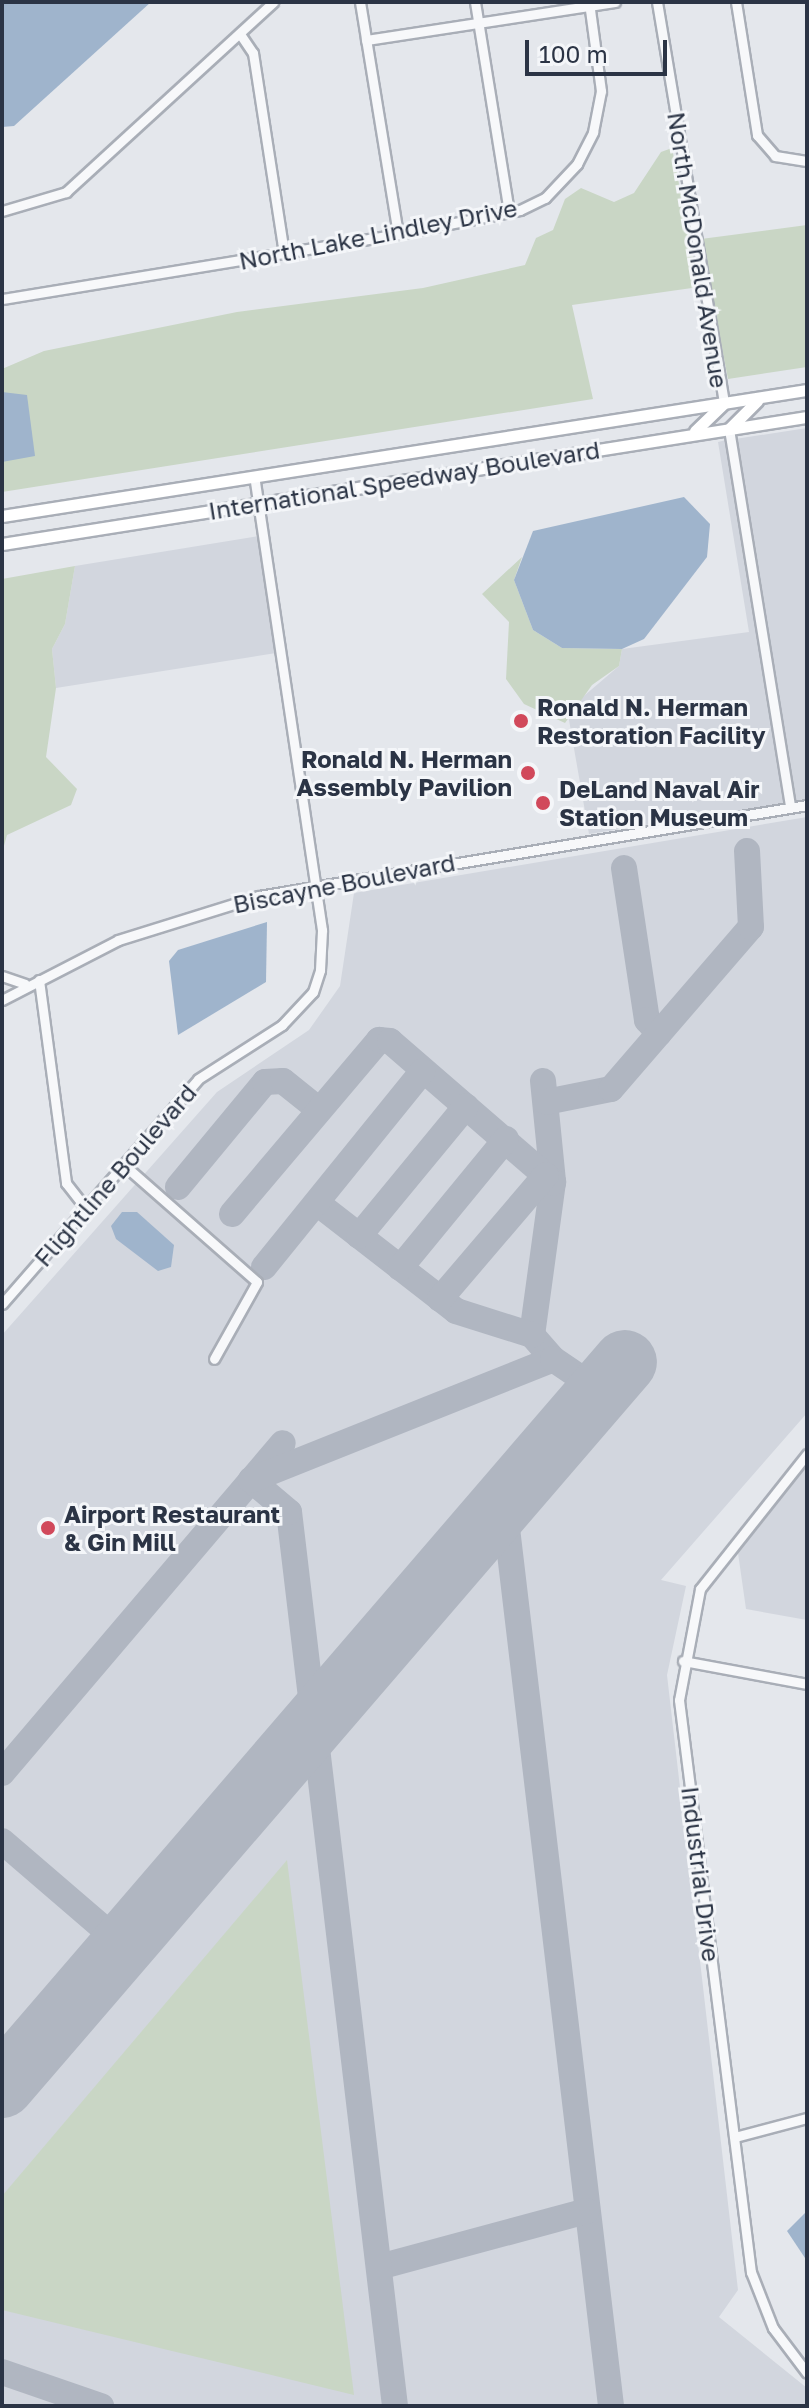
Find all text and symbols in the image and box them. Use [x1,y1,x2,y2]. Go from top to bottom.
scale bar [529,24,671,74]
text: 100 m [539,39,608,68]
street label: North McDonald Avenue [662,110,734,390]
street label: North Lake Lindley Drive [236,193,520,275]
street label: International Speedway Boulevard [206,435,602,525]
place label: Ronald N. Herman Restoration Facility [537,693,766,749]
marker: Ronald N. Herman Restoration Facility [512,712,530,730]
place label: Ronald N. Herman Assembly Pavilion [297,745,512,801]
marker: Ronald N. Herman Assembly Pavilion [519,764,537,782]
place label: DeLand Naval Air Station Museum [559,775,760,831]
marker: DeLand Naval Air Station Museum [534,794,552,812]
street label: Biscayne Boulevard [231,847,457,919]
street label: Flightline Boulevard [28,1078,202,1272]
place label: Airport Restaurant & Gin Mill [64,1500,280,1556]
marker: Airport Restaurant & Gin Mill [39,1519,57,1537]
street label: Industrial Drive [676,1785,726,1963]

